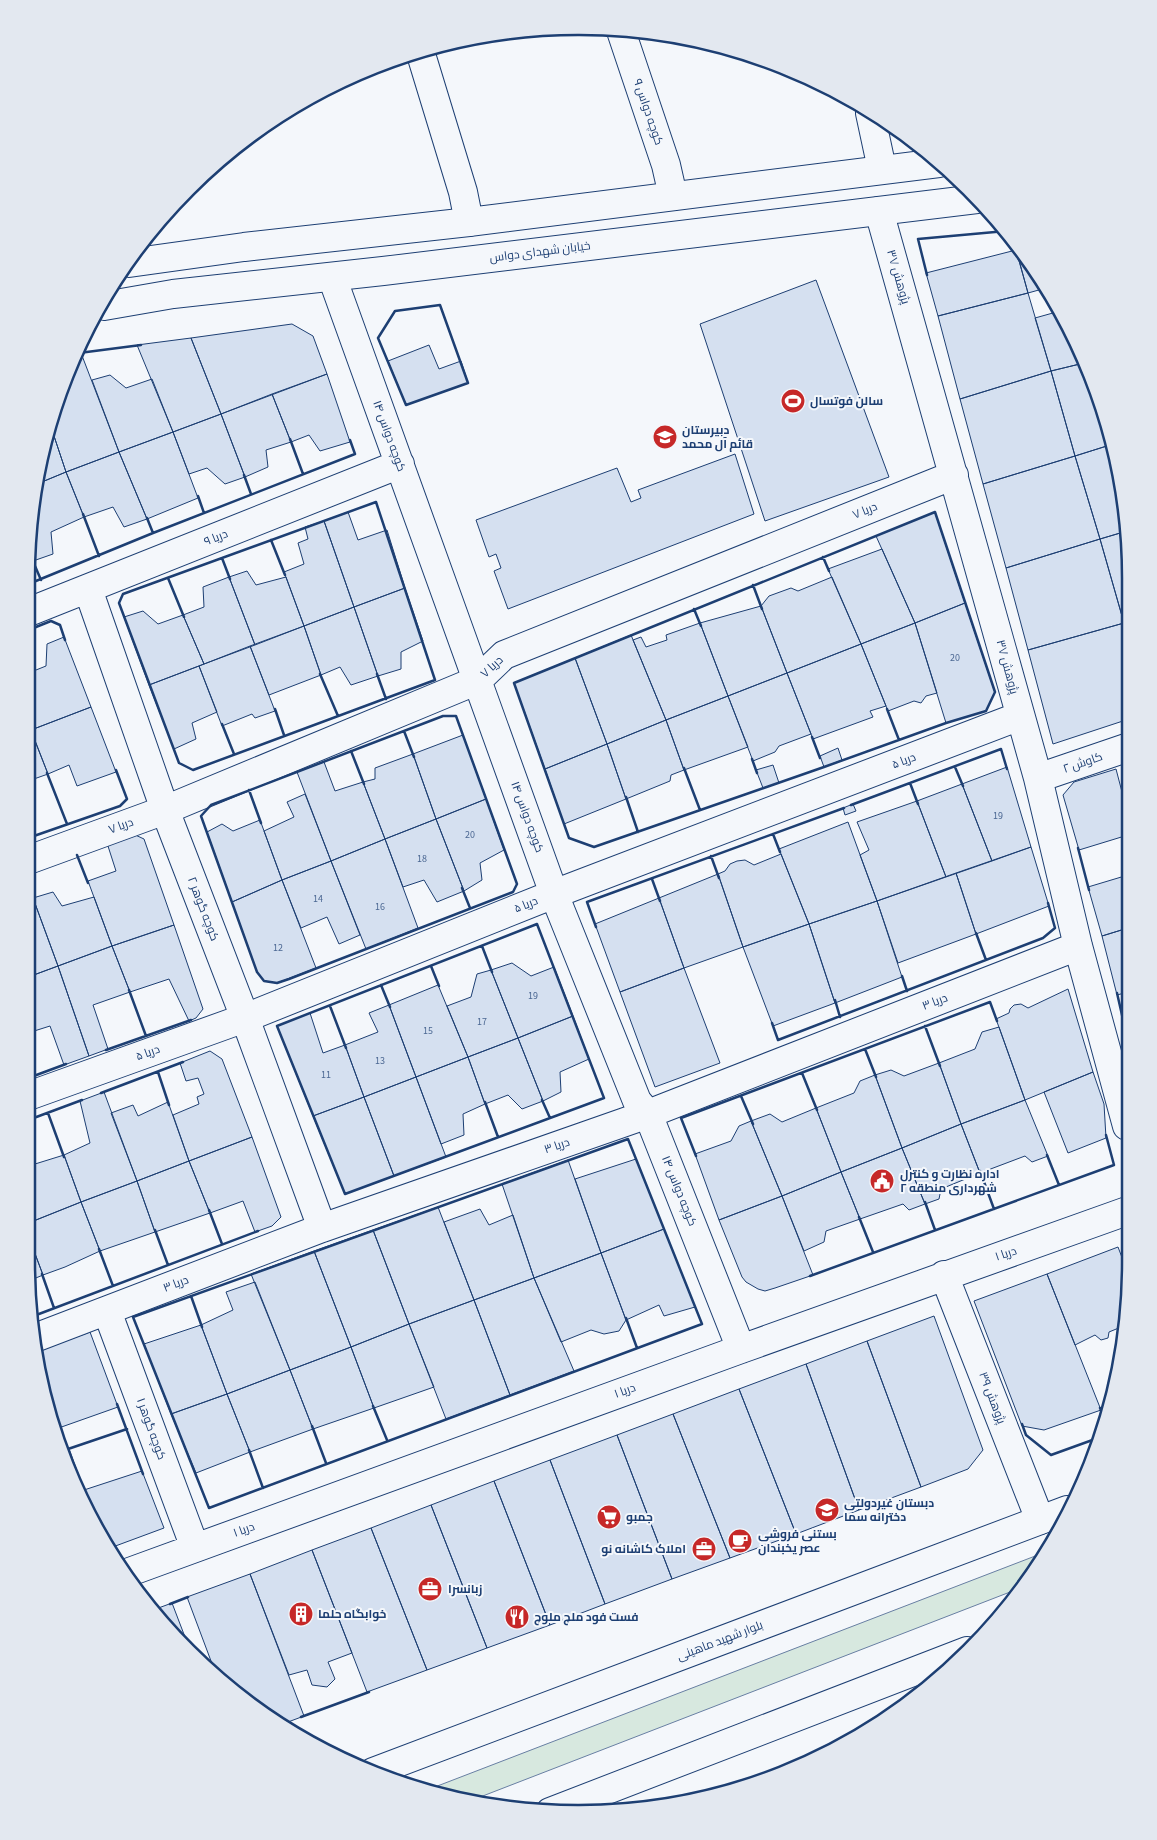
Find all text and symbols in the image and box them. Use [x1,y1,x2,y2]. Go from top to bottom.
street label: کوچه دواس ۹ [629,77,667,147]
street label: خیابان شهدای دواس [489,237,591,267]
street label: پژوهش ۳۷ [882,248,914,307]
sports icon: سالن فوتسال [780,388,806,414]
place label: سالن فوتسال [810,393,883,410]
street label: کوچه دواس ۱۴ [368,398,410,474]
place label: دبیرستان قائم آل محمد [682,422,753,453]
school or university icon: دبیرستان قائم آل محمد [652,424,678,450]
street label: دریا ۷ [850,498,880,524]
street label: دریا ۹ [202,525,231,550]
street label: پژوهش ۳۷ [992,638,1023,697]
house number: 20 [950,651,960,665]
street label: دریا ۷ [477,652,507,682]
street label: کاوش ۲ [1061,748,1105,778]
street label: دریا ۵ [889,749,919,773]
street label: کوچه دواس ۱۴ [506,779,548,855]
house number: 19 [993,809,1003,823]
street label: دریا ۷ [106,814,136,838]
house number: 20 [465,828,475,842]
house number: 18 [417,852,427,866]
street label: کوچه گوهر ۲ [183,875,223,943]
house number: 14 [313,892,323,906]
street label: دریا ۵ [511,892,541,918]
house number: 16 [375,900,385,914]
house number: 12 [273,941,283,955]
house number: 19 [528,989,538,1003]
street label: دریا ۳ [920,989,950,1015]
house number: 17 [477,1015,487,1029]
house number: 15 [423,1024,433,1038]
street label: دریا ۵ [134,1041,163,1065]
house number: 13 [375,1054,385,1068]
house number: 11 [321,1068,331,1082]
street label: دریا ۳ [542,1134,572,1158]
street label: کوچه دواس ۱۴ [657,1153,701,1229]
place label: اداره‌ نظارت و کنترل شهرداری منطقه ۲ [900,1166,1000,1197]
public building icon: اداره‌ نظارت و کنترل شهرداری منطقه ۲ [869,1168,895,1194]
street label: دریا ۱ [993,1242,1019,1266]
street label: دریا ۳ [161,1271,191,1297]
street label: پژوهش ۳۹ [974,1369,1010,1427]
street label: دریا ۱ [612,1379,638,1403]
street label: کوچه گوهر ۱ [132,1396,170,1462]
place label: دبستان غیردولتی دخترانه سما [844,1495,934,1526]
school or university icon: دبستان غیردولتی دخترانه سما [814,1497,840,1523]
supermarket icon: جمبو [596,1504,622,1530]
place label: جمبو [626,1509,653,1526]
street label: دریا ۱ [231,1518,257,1542]
place label: بستنی فروشی عصر یخبندان [758,1526,837,1557]
cafe icon: بستنی فروشی عصر یخبندان [727,1528,753,1554]
office icon: املاک کاشانه نو [691,1536,717,1562]
place label: املاک کاشانه نو [601,1541,686,1558]
office icon: زبانسرا [417,1576,443,1602]
place label: زبانسرا [448,1581,483,1598]
building icon: خوابگاه حلما [288,1601,314,1627]
restaurant icon: فست فود ملچ ملوچ [504,1604,530,1630]
place label: خوابگاه حلما [318,1606,387,1623]
place label: فست فود ملچ ملوچ [534,1609,639,1626]
street label: بلوار شهید ماهینی [674,1617,766,1665]

